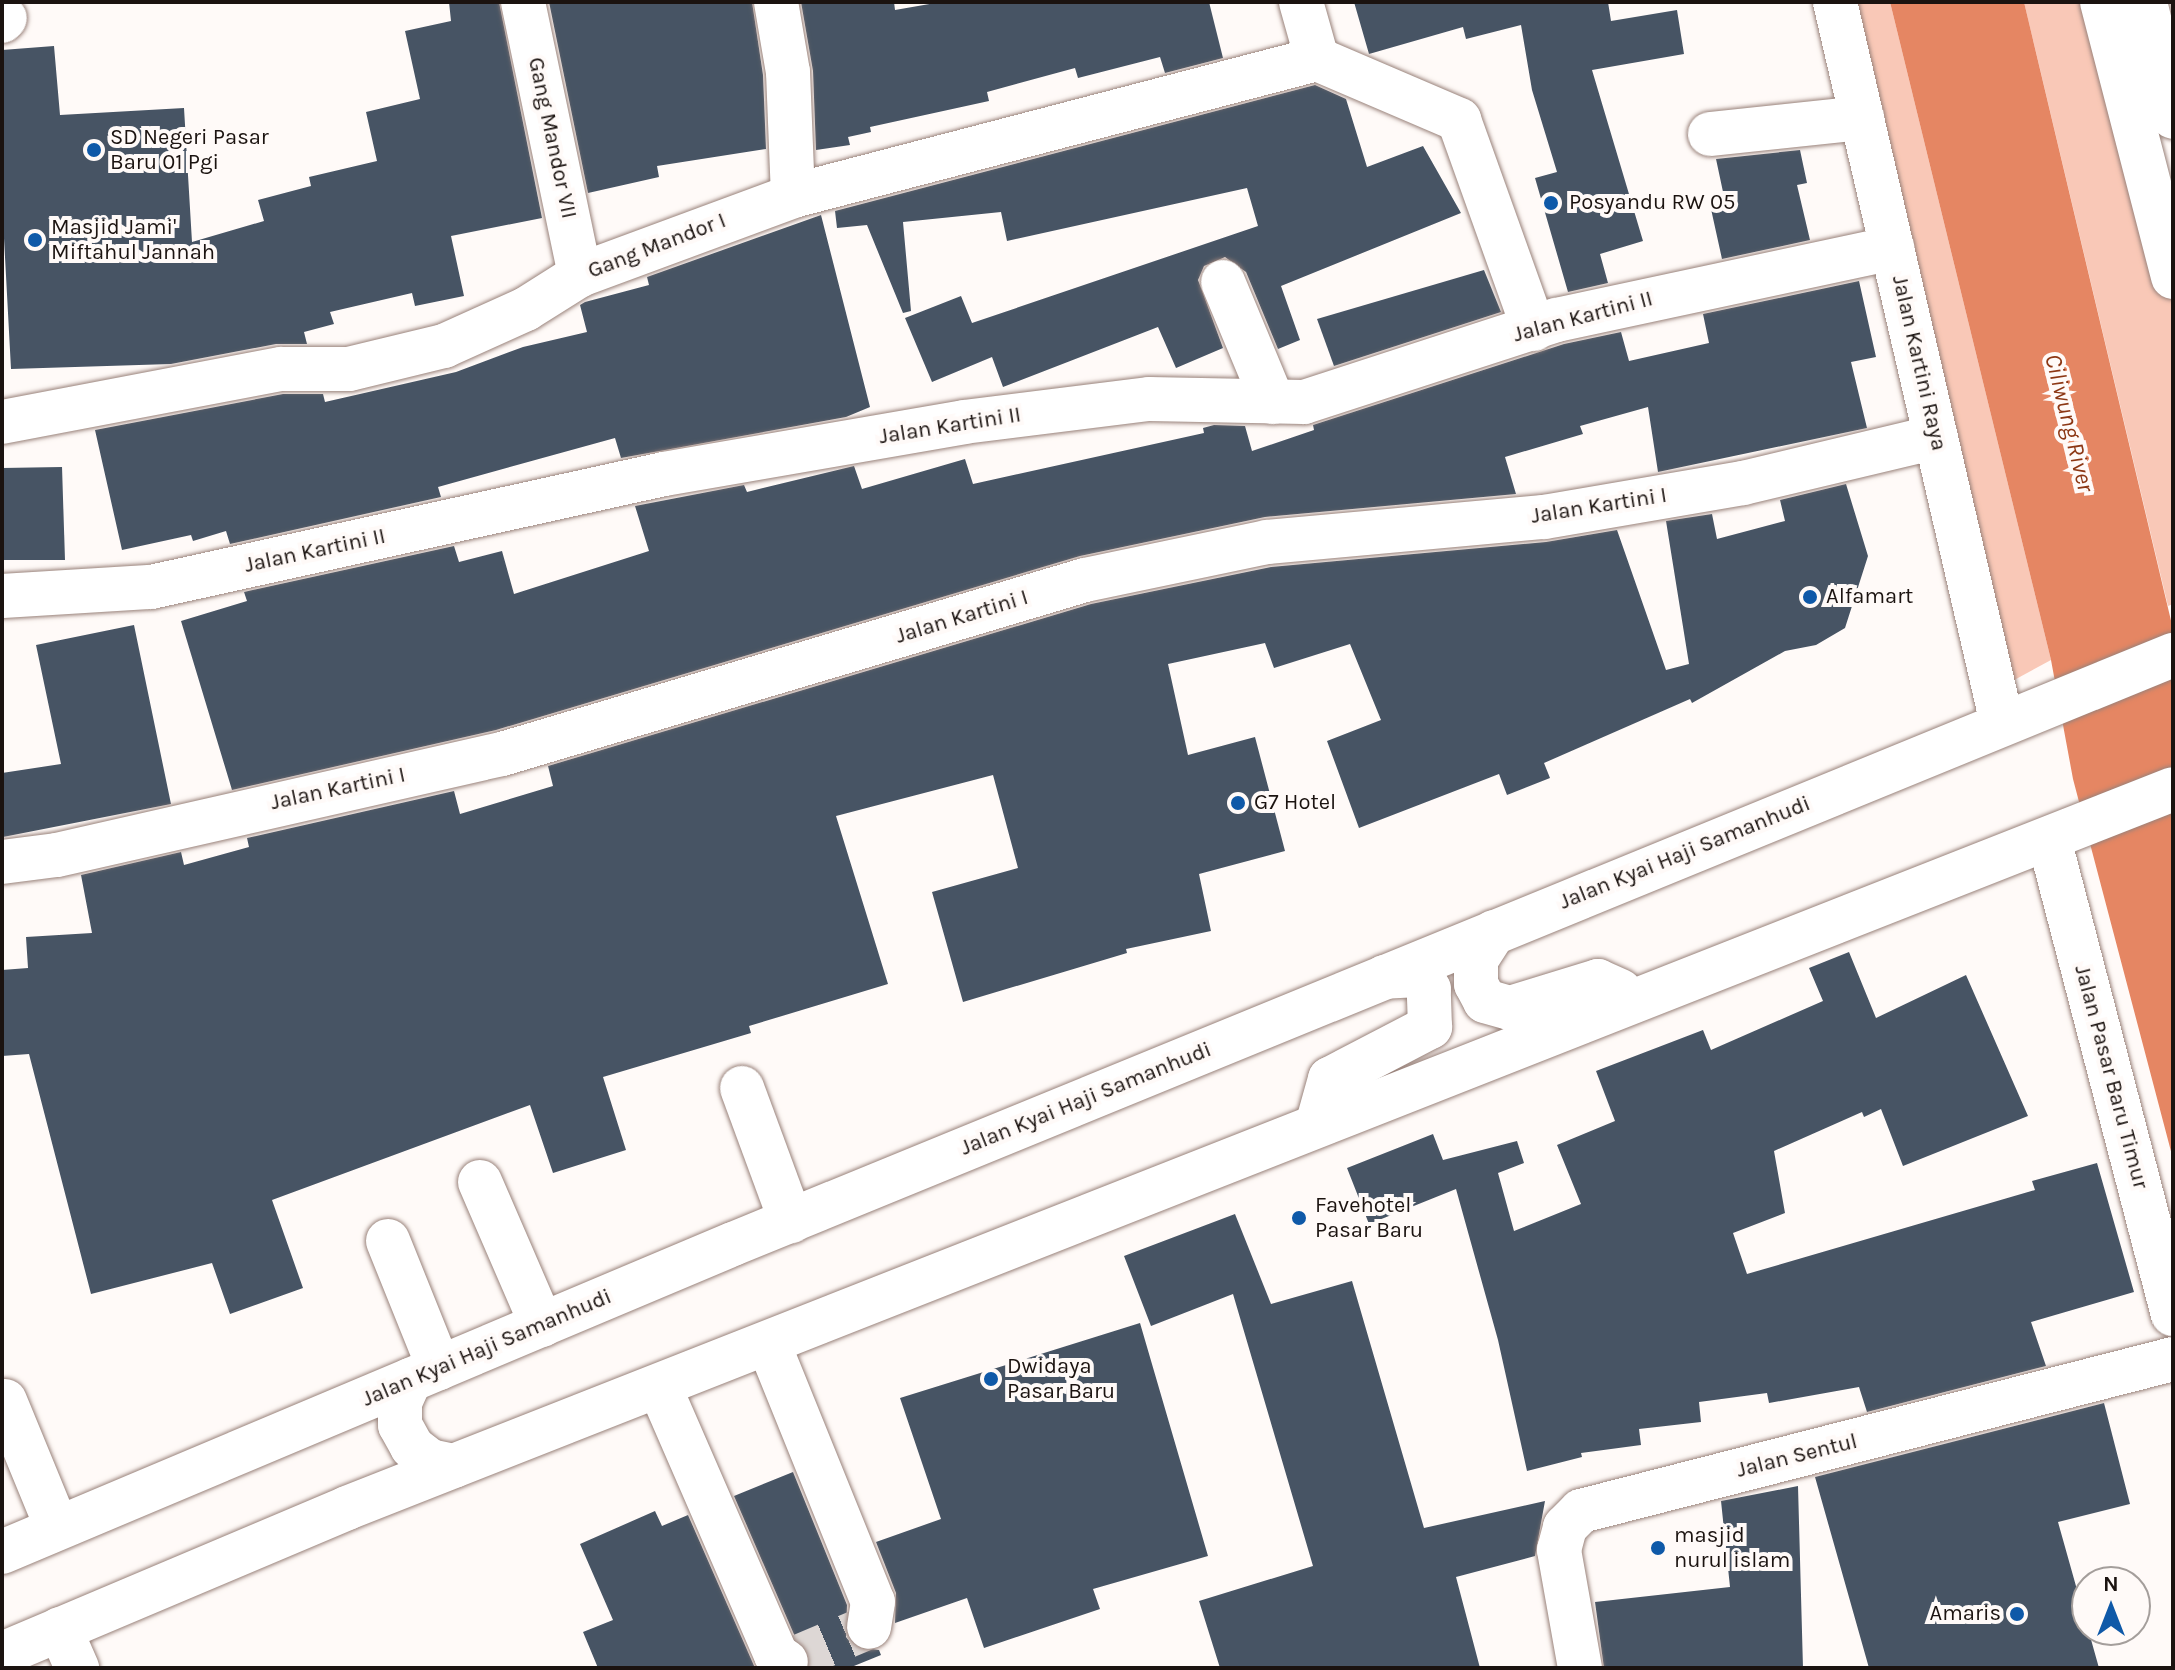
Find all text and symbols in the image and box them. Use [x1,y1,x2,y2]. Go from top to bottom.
street label: Gang Mandor VII [522,55,582,221]
place label: SD Negeri Pasar Baru 01 Pgi [110,124,269,176]
marker: SD Negeri Pasar Baru 01 Pgi [85,141,103,159]
place label: Posyandu RW 05 [1569,190,1735,216]
marker: Posyandu RW 05 [1540,192,1562,214]
street label: Gang Mandor I [584,208,730,284]
place label: Masjid Jami' Miftahul Jannah [51,214,215,266]
marker: Masjid Jami' Miftahul Jannah [26,231,44,249]
street label: Jalan Kartini Raya [1886,273,1952,453]
street label: Jalan Kartini II [1510,286,1656,348]
water label: Ciliwung River [2038,351,2100,495]
street label: Jalan Kartini II [877,402,1023,450]
street label: Jalan Kartini I [1529,482,1669,530]
street label: Jalan Kartini II [242,523,388,579]
street label: Jalan Kartini I [893,584,1031,650]
place label: Alfamart [1826,584,1913,610]
marker: Alfamart [1801,588,1819,606]
street label: Jalan Kartini I [268,762,408,816]
place label: G7 Hotel [1254,790,1336,816]
street label: Jalan Kyai Haji Samanhudi [1556,791,1814,915]
marker: G7 Hotel [1229,794,1247,812]
street label: Jalan Pasar Baru Timur [2068,962,2154,1192]
street label: Jalan Kyai Haji Samanhudi [957,1037,1215,1161]
place label: Favehotel Pasar Baru [1315,1192,1423,1244]
marker: Favehotel Pasar Baru [1290,1209,1308,1227]
street label: Jalan Kyai Haji Samanhudi [358,1283,616,1413]
place label: Dwidaya Pasar Baru [1007,1353,1115,1404]
marker: Dwidaya Pasar Baru [982,1370,1000,1388]
street label: Jalan Sentul [1734,1428,1860,1484]
place label: masjid nurul islam [1674,1522,1790,1574]
marker: masjid nurul islam [1649,1539,1667,1557]
north arrow [2071,1566,2151,1646]
text: N [2103,1571,2119,1597]
place label: Amaris [1930,1601,2001,1627]
marker: Amaris [2008,1605,2026,1623]

